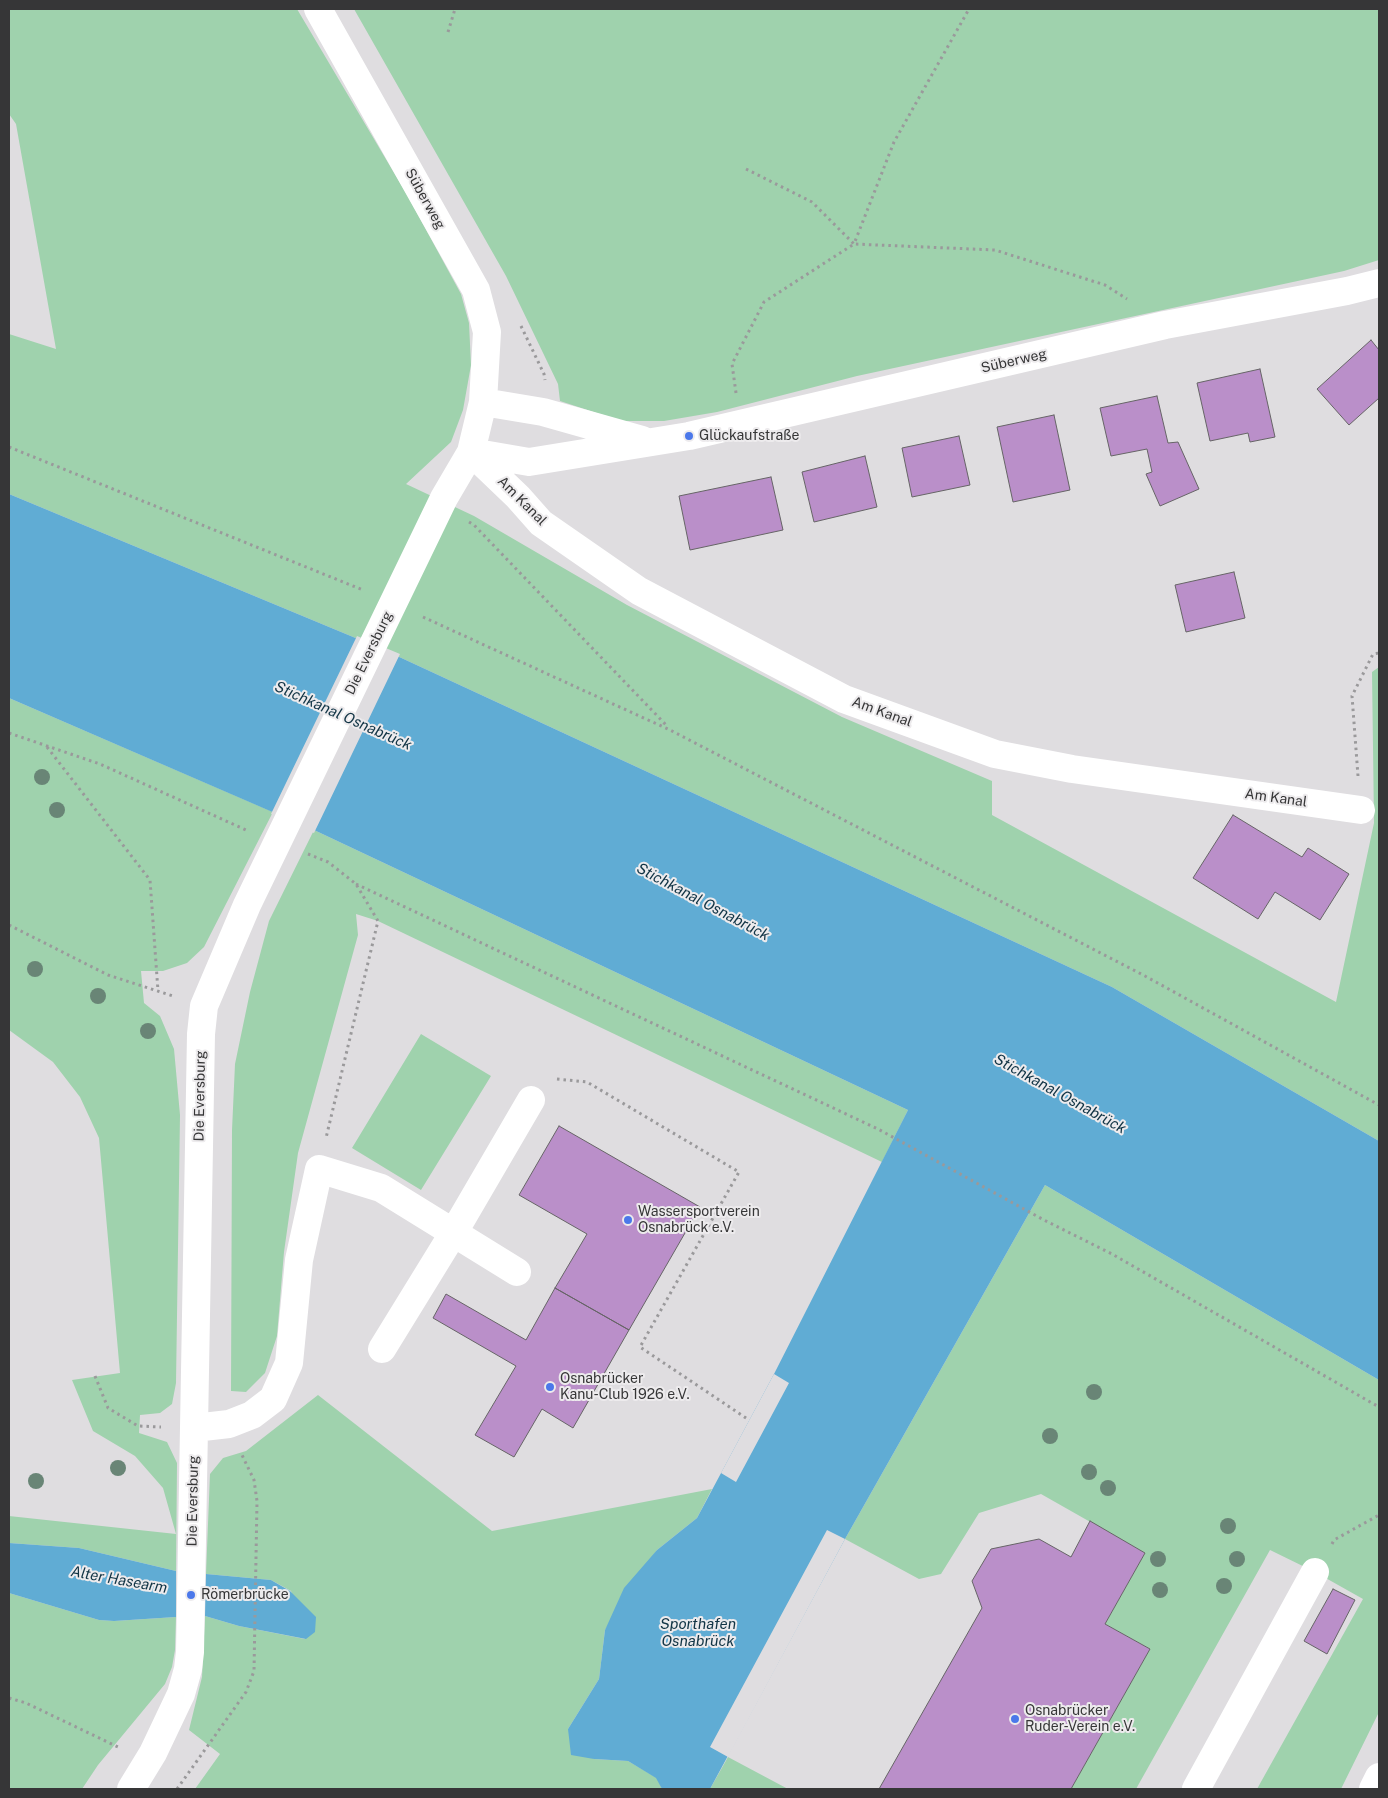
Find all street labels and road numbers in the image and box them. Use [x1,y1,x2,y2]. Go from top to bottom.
street label: Süberweg [401,166,449,232]
street label: Süberweg [980,345,1048,377]
street label: Am Kanal [494,473,550,529]
street label: Die Eversburg [342,608,396,698]
street label: Am Kanal [850,693,914,731]
street label: Am Kanal [1244,785,1308,811]
street label: Die Eversburg [191,1050,209,1142]
street label: Die Eversburg [184,1455,202,1547]

